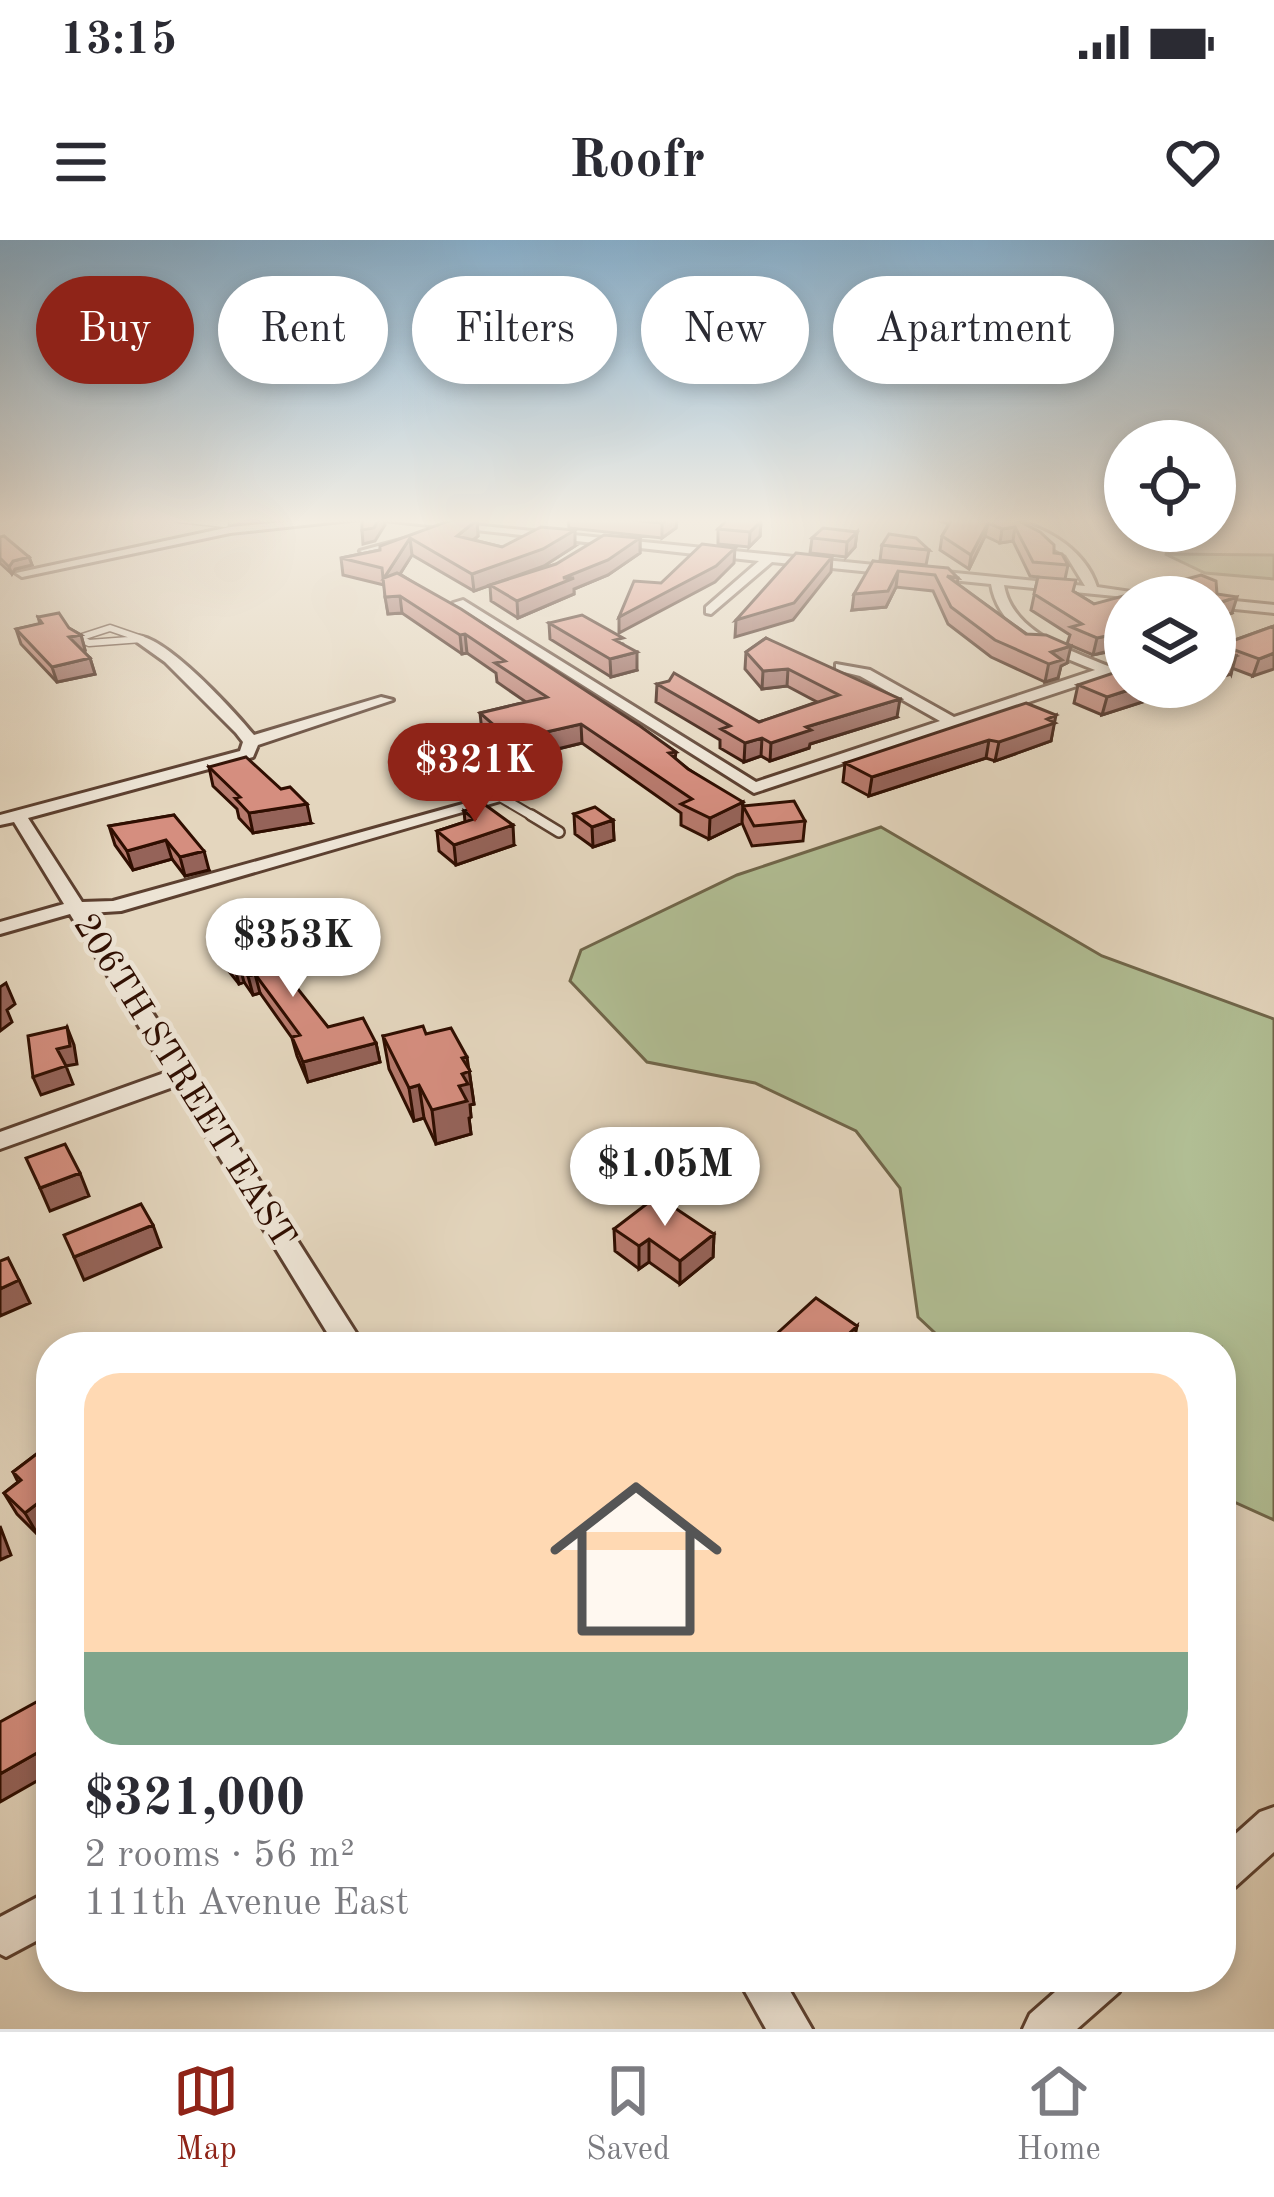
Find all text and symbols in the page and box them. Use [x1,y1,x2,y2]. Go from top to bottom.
text: 13:15 [60,19,177,64]
icon: menu [48,129,114,195]
icon: heart [1160,129,1226,195]
text: Roofr [569,135,705,189]
chip: Buy [36,276,194,384]
chip: Rent [218,276,388,384]
chip: Filters [412,276,617,384]
chip: New [641,276,809,384]
chip: Apartment [833,276,1114,384]
map controls [1104,420,1236,708]
button: locate [1104,420,1236,552]
button: layers [1104,576,1236,708]
pin: $321K [391,723,559,825]
text: $321K [415,742,535,781]
pin: $353K [209,898,377,1000]
street label: 206TH STREET EAST [65,909,301,1255]
text: $353K [233,917,353,956]
pin: $1.05M [567,1127,763,1229]
text: $1.05M [597,1146,733,1185]
icon: home [528,1451,744,1667]
text: $321,000 [84,1775,305,1826]
text: 2 rooms · 56 m² [84,1836,355,1875]
text: 111th Avenue East [84,1884,409,1923]
tab: Map [173,2058,239,2171]
tab: Saved [586,2058,670,2171]
tab: Home [1017,2058,1101,2171]

